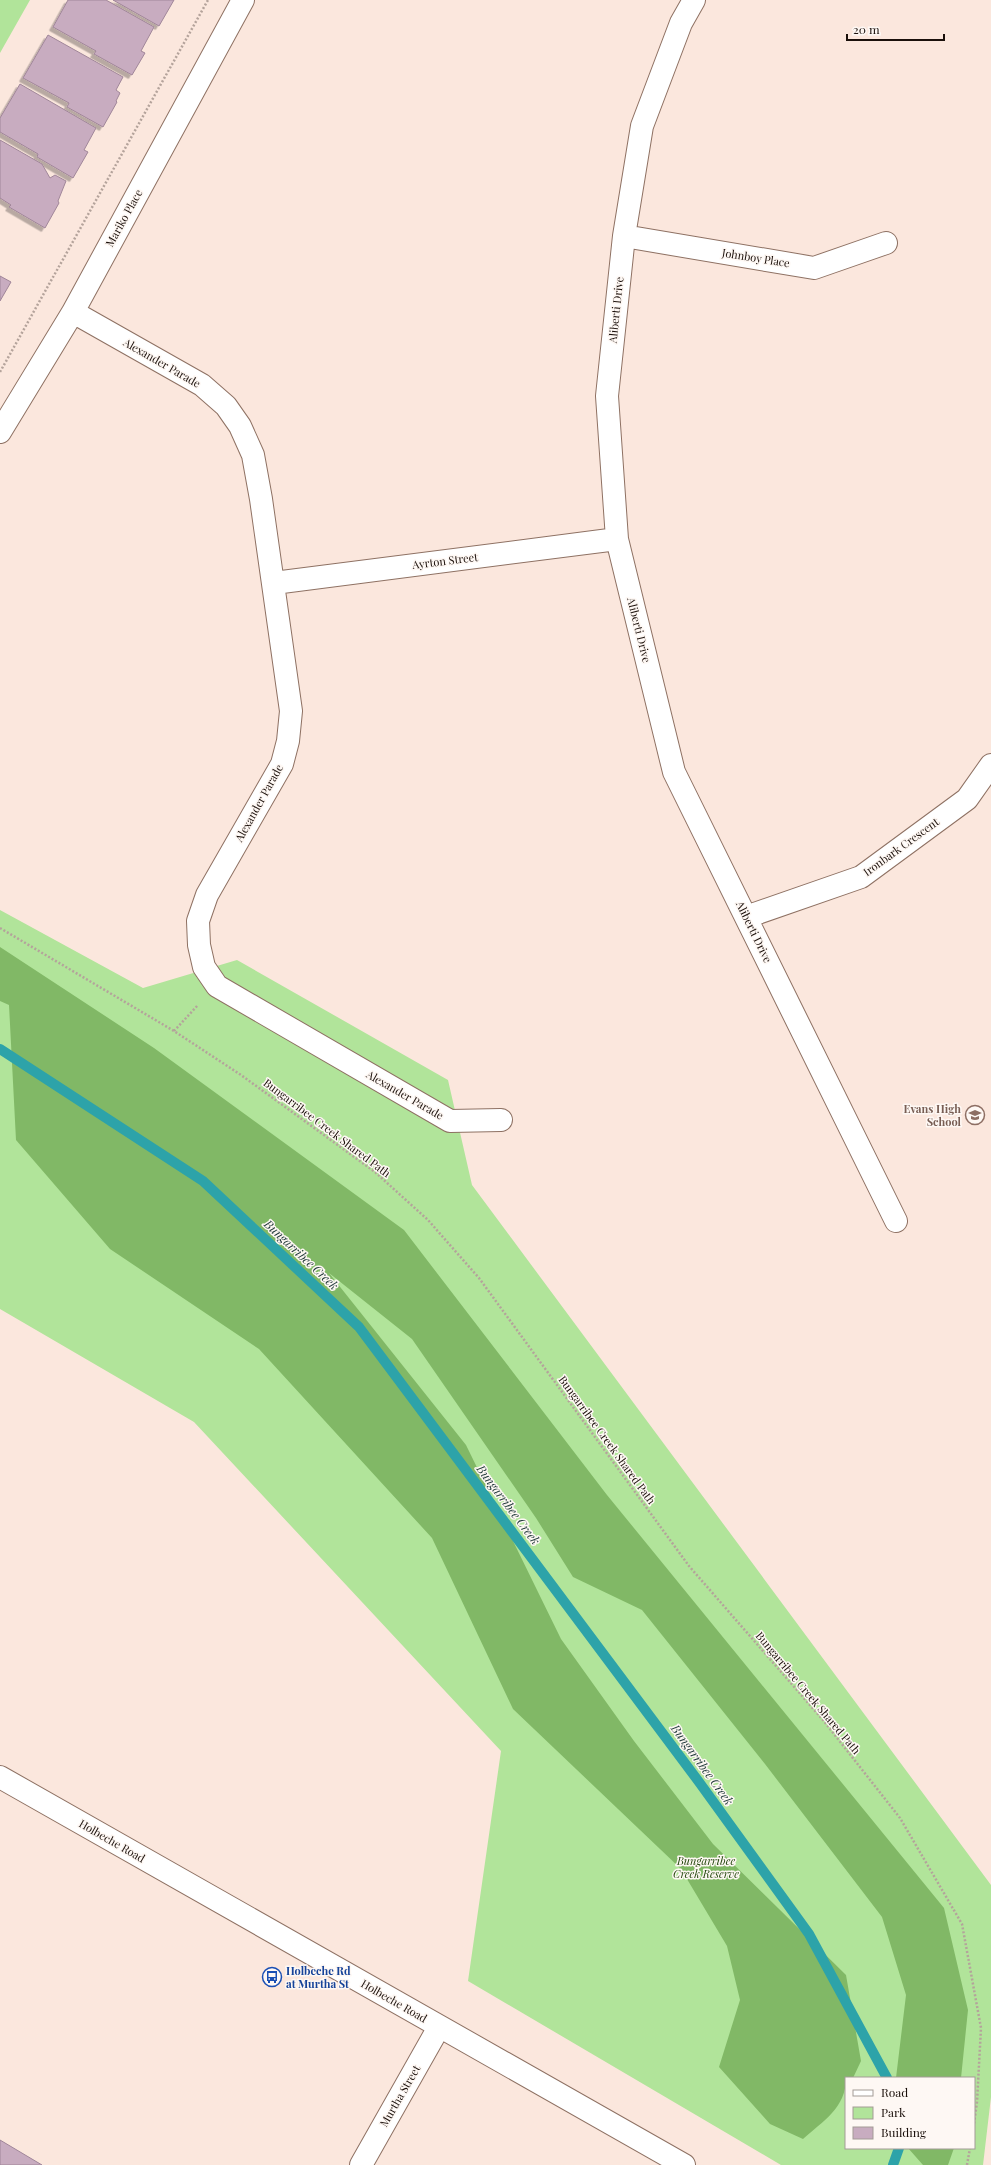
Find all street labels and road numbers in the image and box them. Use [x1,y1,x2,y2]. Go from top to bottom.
street label: Mariko Place [102,186,146,249]
street label: Johnboy Place [720,245,791,270]
street label: Aliberti Drive [604,276,626,345]
street label: Alexander Parade [120,334,204,391]
street label: Ayrton Street [410,549,479,572]
street label: Aliberti Drive [624,595,655,664]
street label: Alexander Parade [231,761,286,845]
street label: Ironbark Crescent [860,814,942,879]
street label: Aliberti Drive [733,898,776,965]
street label: Alexander Parade [363,1066,447,1123]
street label: Bungarribee Creek Shared Path [261,1075,394,1181]
street label: Bungarribee Creek Shared Path [556,1372,659,1507]
street label: Bungarribee Creek Shared Path [753,1628,864,1757]
street label: Holbeche Road [76,1816,149,1866]
street label: Holbeche Road [358,1976,431,2026]
street label: Murtha Street [376,2062,423,2129]

